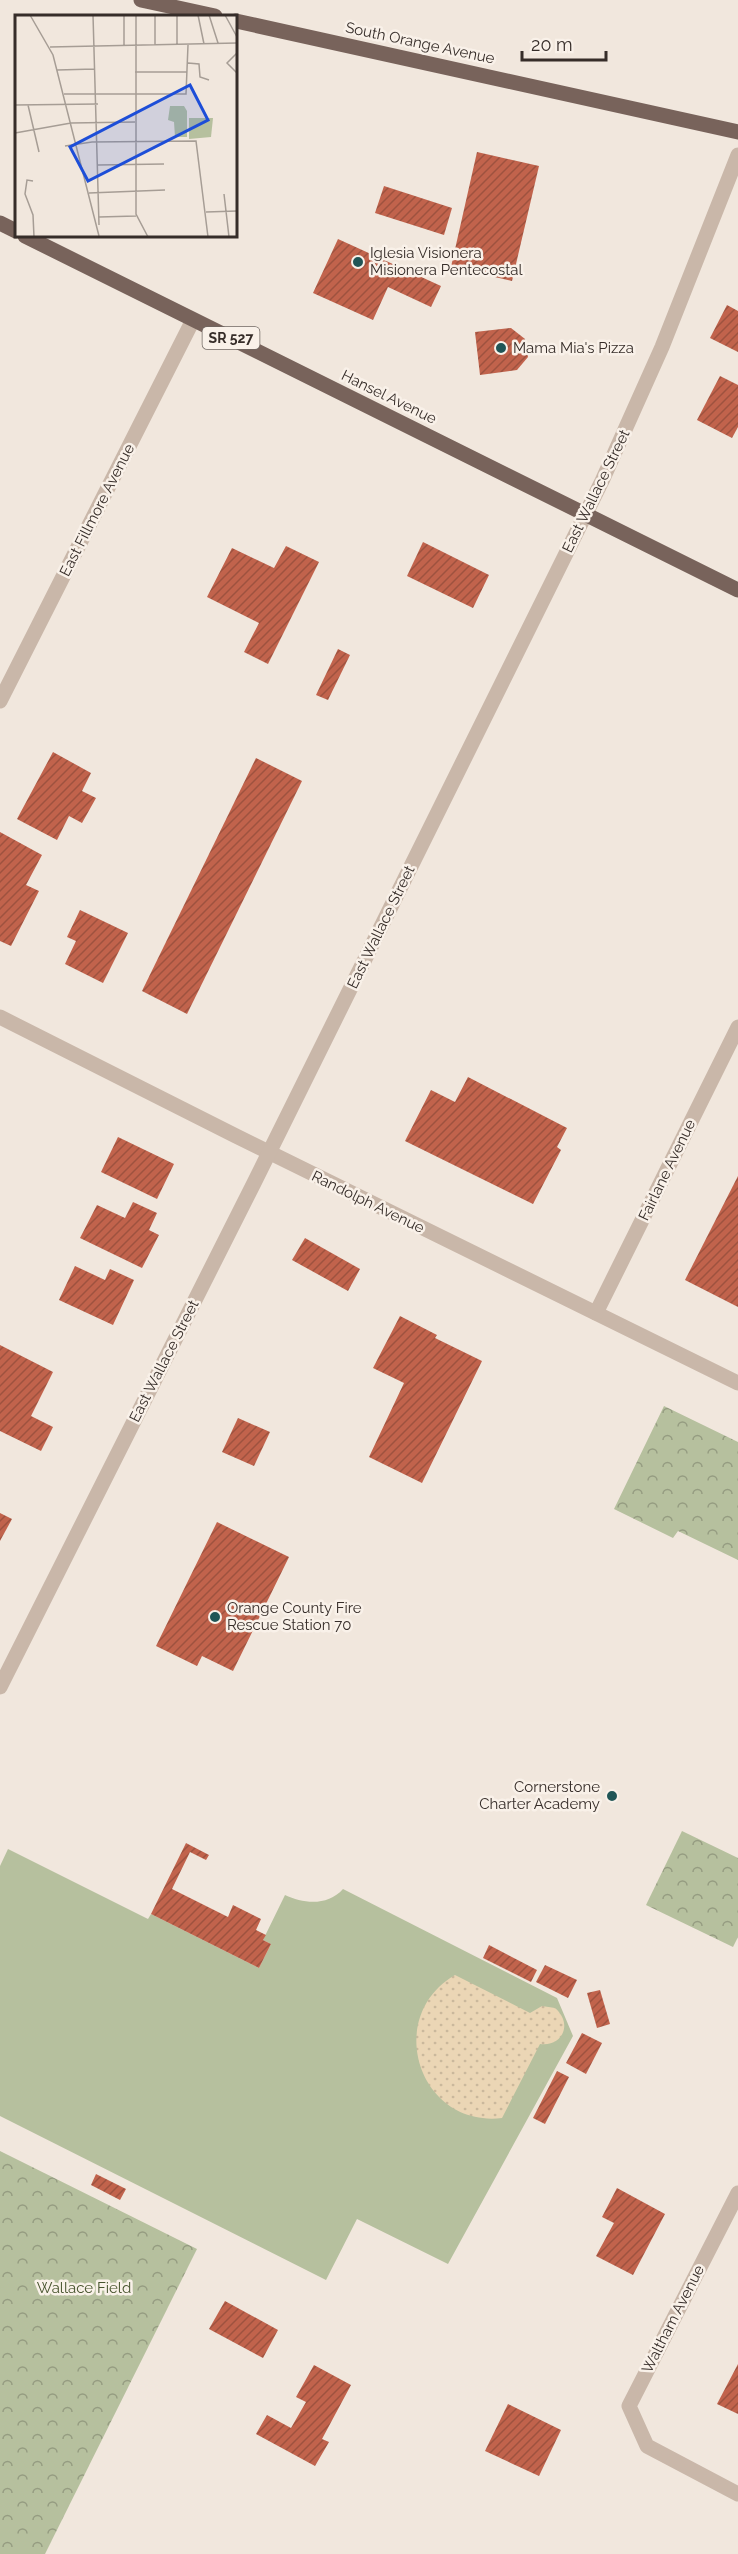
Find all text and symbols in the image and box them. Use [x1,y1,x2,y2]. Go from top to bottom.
inset map [15,15,237,237]
street label: South Orange Avenue [344,18,496,68]
scale bar [522,24,606,62]
text: 20 m [531,34,573,55]
place label: Iglesia Visionera Misionera Pentecostal [370,244,524,279]
marker: Iglesia Visionera Misionera Pentecostal [351,255,365,269]
road number: SR 527 [202,327,260,349]
place label: Mama Mia's Pizza [513,339,634,357]
marker: Mama Mia's Pizza [494,341,508,355]
street label: Hansel Avenue [338,366,440,428]
street label: East Wallace Street [558,427,634,555]
street label: East Fillmore Avenue [56,441,138,579]
street label: East Wallace Street [343,863,419,991]
street label: Fairlane Avenue [635,1116,699,1224]
street label: Randolph Avenue [309,1167,427,1237]
street label: East Wallace Street [125,1297,203,1425]
place label: Orange County Fire Rescue Station 70 [227,1599,362,1634]
marker: Orange County Fire Rescue Station 70 [208,1610,222,1624]
place label: Cornerstone Charter Academy [479,1778,600,1813]
marker: Cornerstone Charter Academy [605,1789,619,1803]
street label: Waltham Avenue [638,2262,708,2376]
park label: Wallace Field [37,2279,131,2297]

